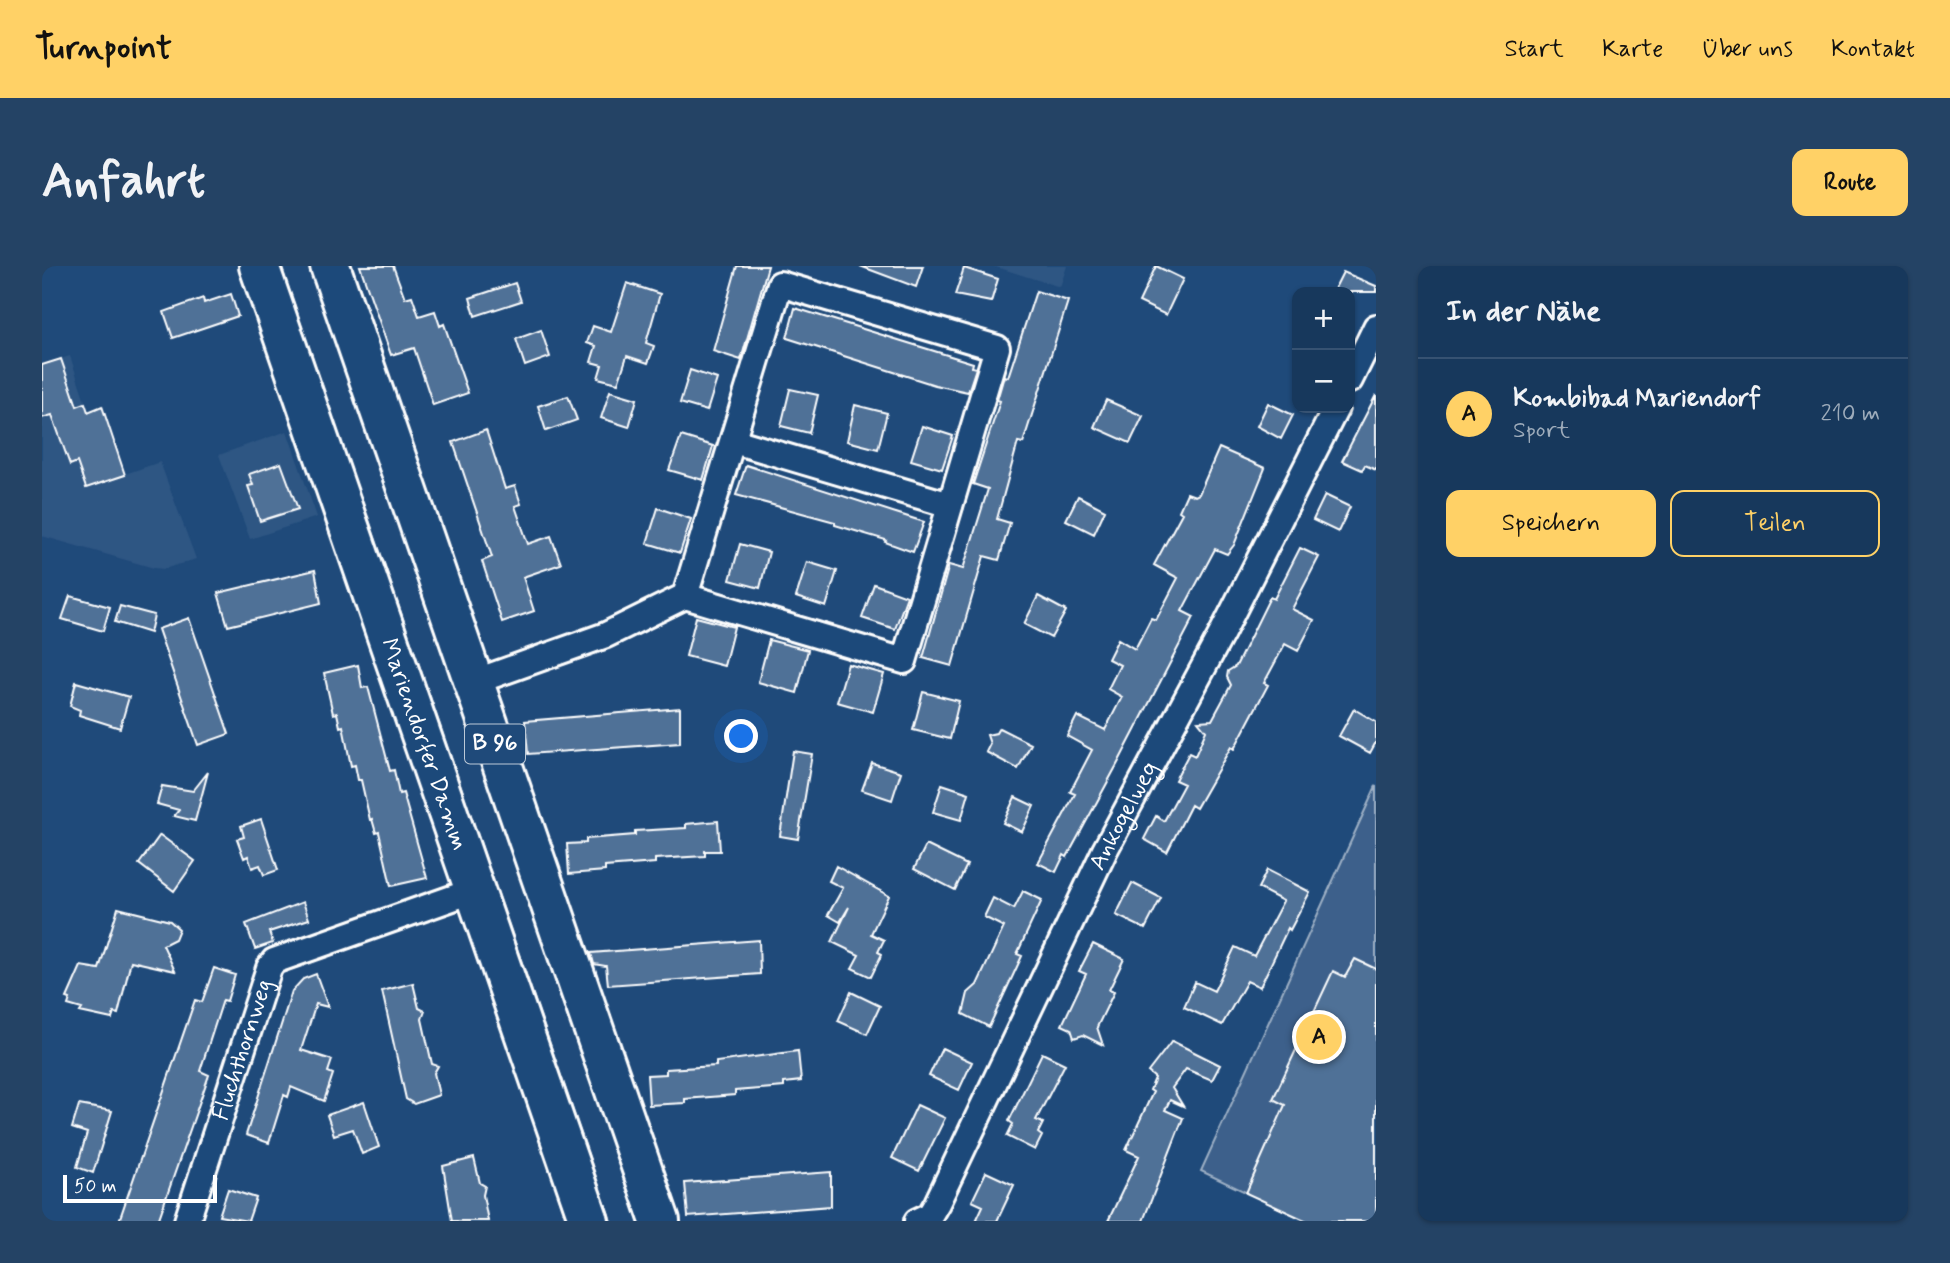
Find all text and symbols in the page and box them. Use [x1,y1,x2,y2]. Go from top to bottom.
text: Turnpoint [35,27,172,71]
text: Start [1504,34,1564,65]
text: Karte [1602,34,1663,65]
text: Über uns [1701,34,1793,65]
text: Kontakt [1831,34,1915,65]
button: Route [1792,149,1908,216]
text: Anfahrt [42,150,205,215]
map controls [1292,287,1355,413]
button: + [1292,287,1355,350]
text: In der Nähe [1446,292,1601,331]
button: − [1292,350,1355,413]
text: Kombibad Mariendorf [1513,382,1761,416]
text: A [1461,399,1477,429]
text: 210 m [1820,399,1880,429]
text: Sport [1513,416,1570,446]
button: Speichern [1446,490,1656,557]
button: Teilen [1670,490,1880,557]
street label: Mariendorfer Damm [373,634,475,854]
your location [724,719,758,753]
road number: B 96 [465,724,525,764]
street label: Ankogelweg [1082,756,1167,875]
street label: Fluchthornweg [205,975,280,1124]
pin: A [1296,1011,1342,1063]
scale bar [63,1172,217,1204]
text: 50 m [74,1174,117,1199]

